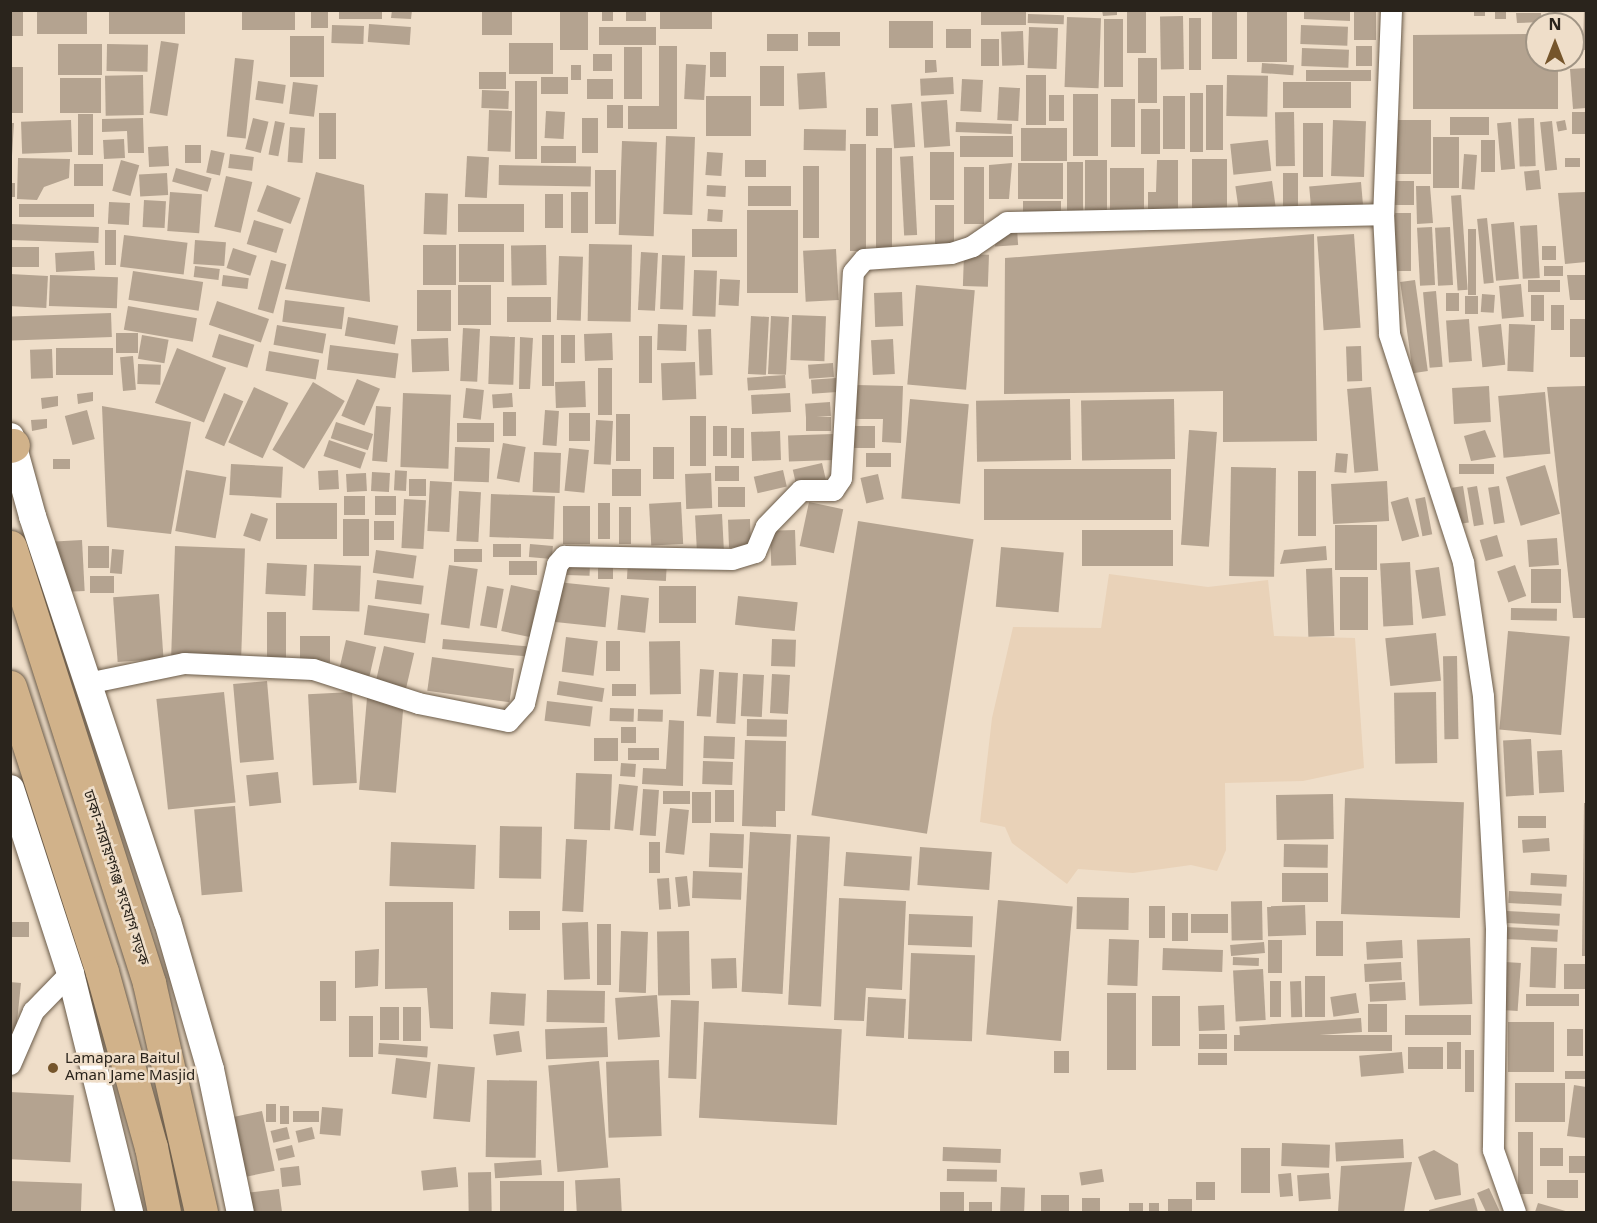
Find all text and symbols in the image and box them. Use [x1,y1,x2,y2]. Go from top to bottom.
north arrow [1525,12,1585,72]
text: N [1549,15,1561,37]
street label: ঢাকা-নারায়ণগঞ্জ সংযোগ সড়ক [78,788,152,968]
place label: Lamapara Baitul Aman Jame Masjid [65,1050,195,1085]
marker: Lamapara Baitul Aman Jame Masjid [46,1061,60,1075]

